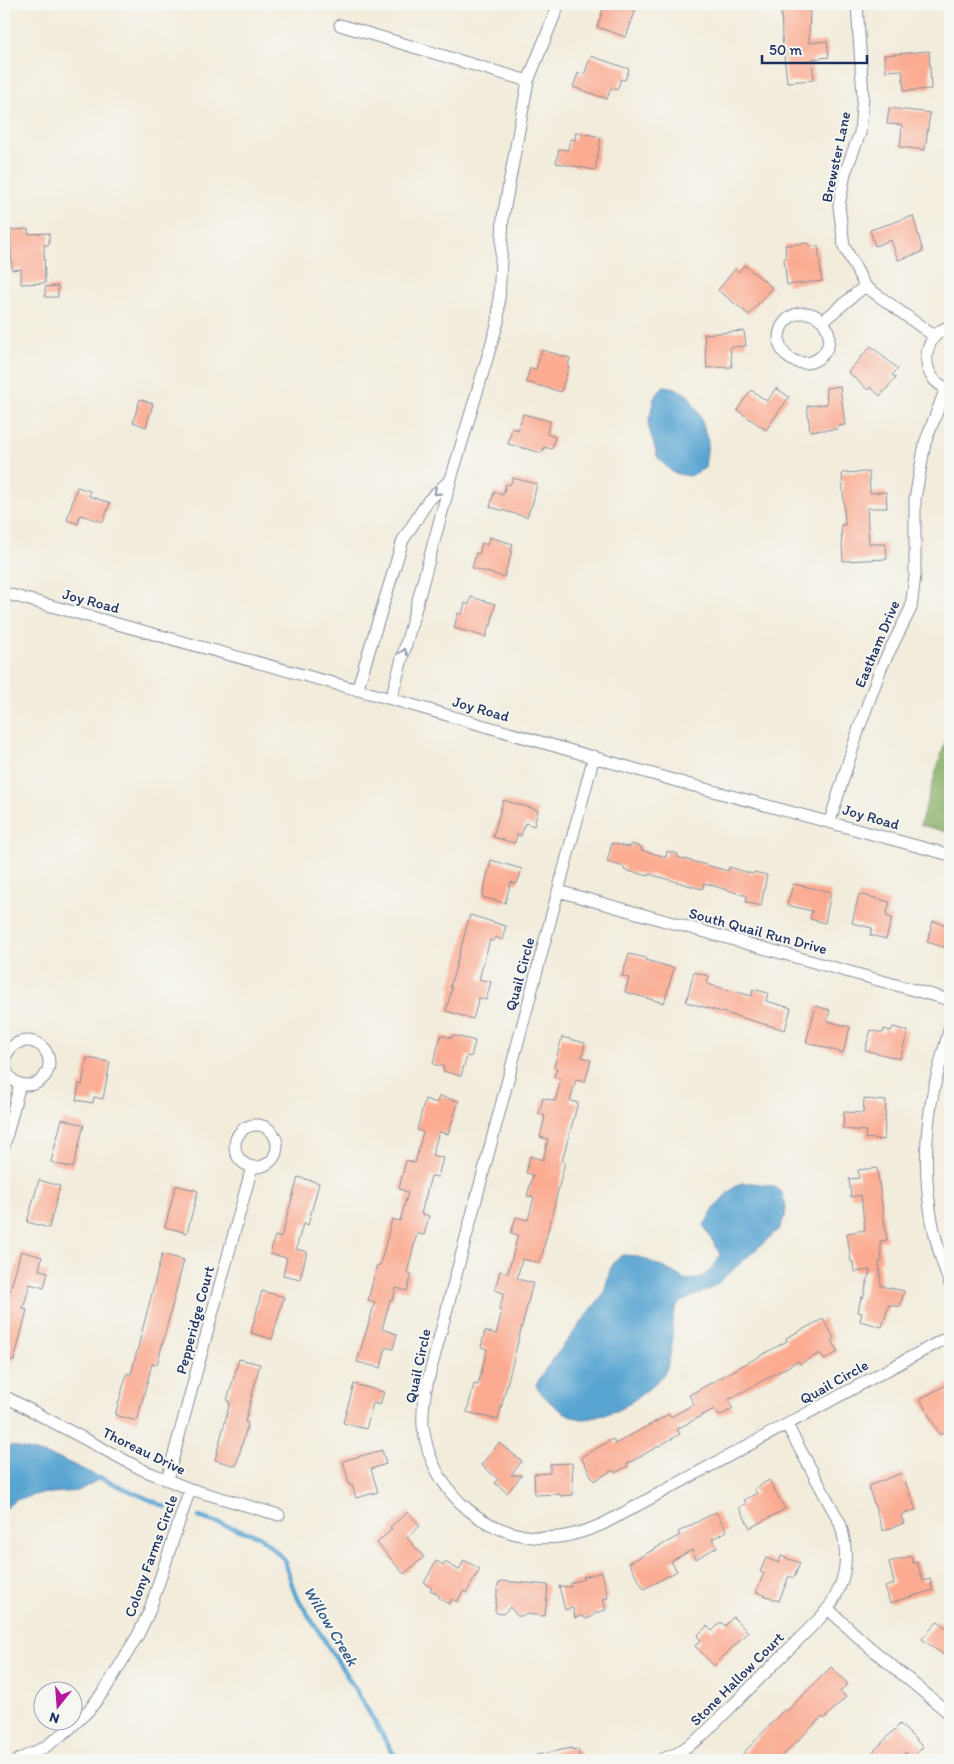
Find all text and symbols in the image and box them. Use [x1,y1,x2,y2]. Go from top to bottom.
scale bar [762,32,866,64]
text: 50 m [769,41,802,59]
street label: Brewster Lane [818,110,854,204]
one-way arrow [434,486,443,495]
street label: Joy Road [61,585,121,617]
street label: Eastham Drive [851,598,903,690]
one-way arrow [398,648,408,656]
street label: Joy Road [451,692,511,726]
street label: Joy Road [841,800,901,834]
street label: South Quail Run Drive [687,904,829,958]
street label: Quail Circle [502,935,538,1013]
street label: Pepperidge Court [172,1264,218,1376]
street label: Quail Circle [401,1327,435,1405]
street label: Quail Circle [797,1356,871,1408]
street label: Thoreau Drive [99,1423,189,1479]
street label: Colony Farms Circle [120,1492,182,1620]
water label: Willow Creek [300,1583,363,1670]
street label: Stone Hallow Court [686,1628,788,1730]
north arrow [32,1682,82,1732]
text: N [47,1708,61,1727]

